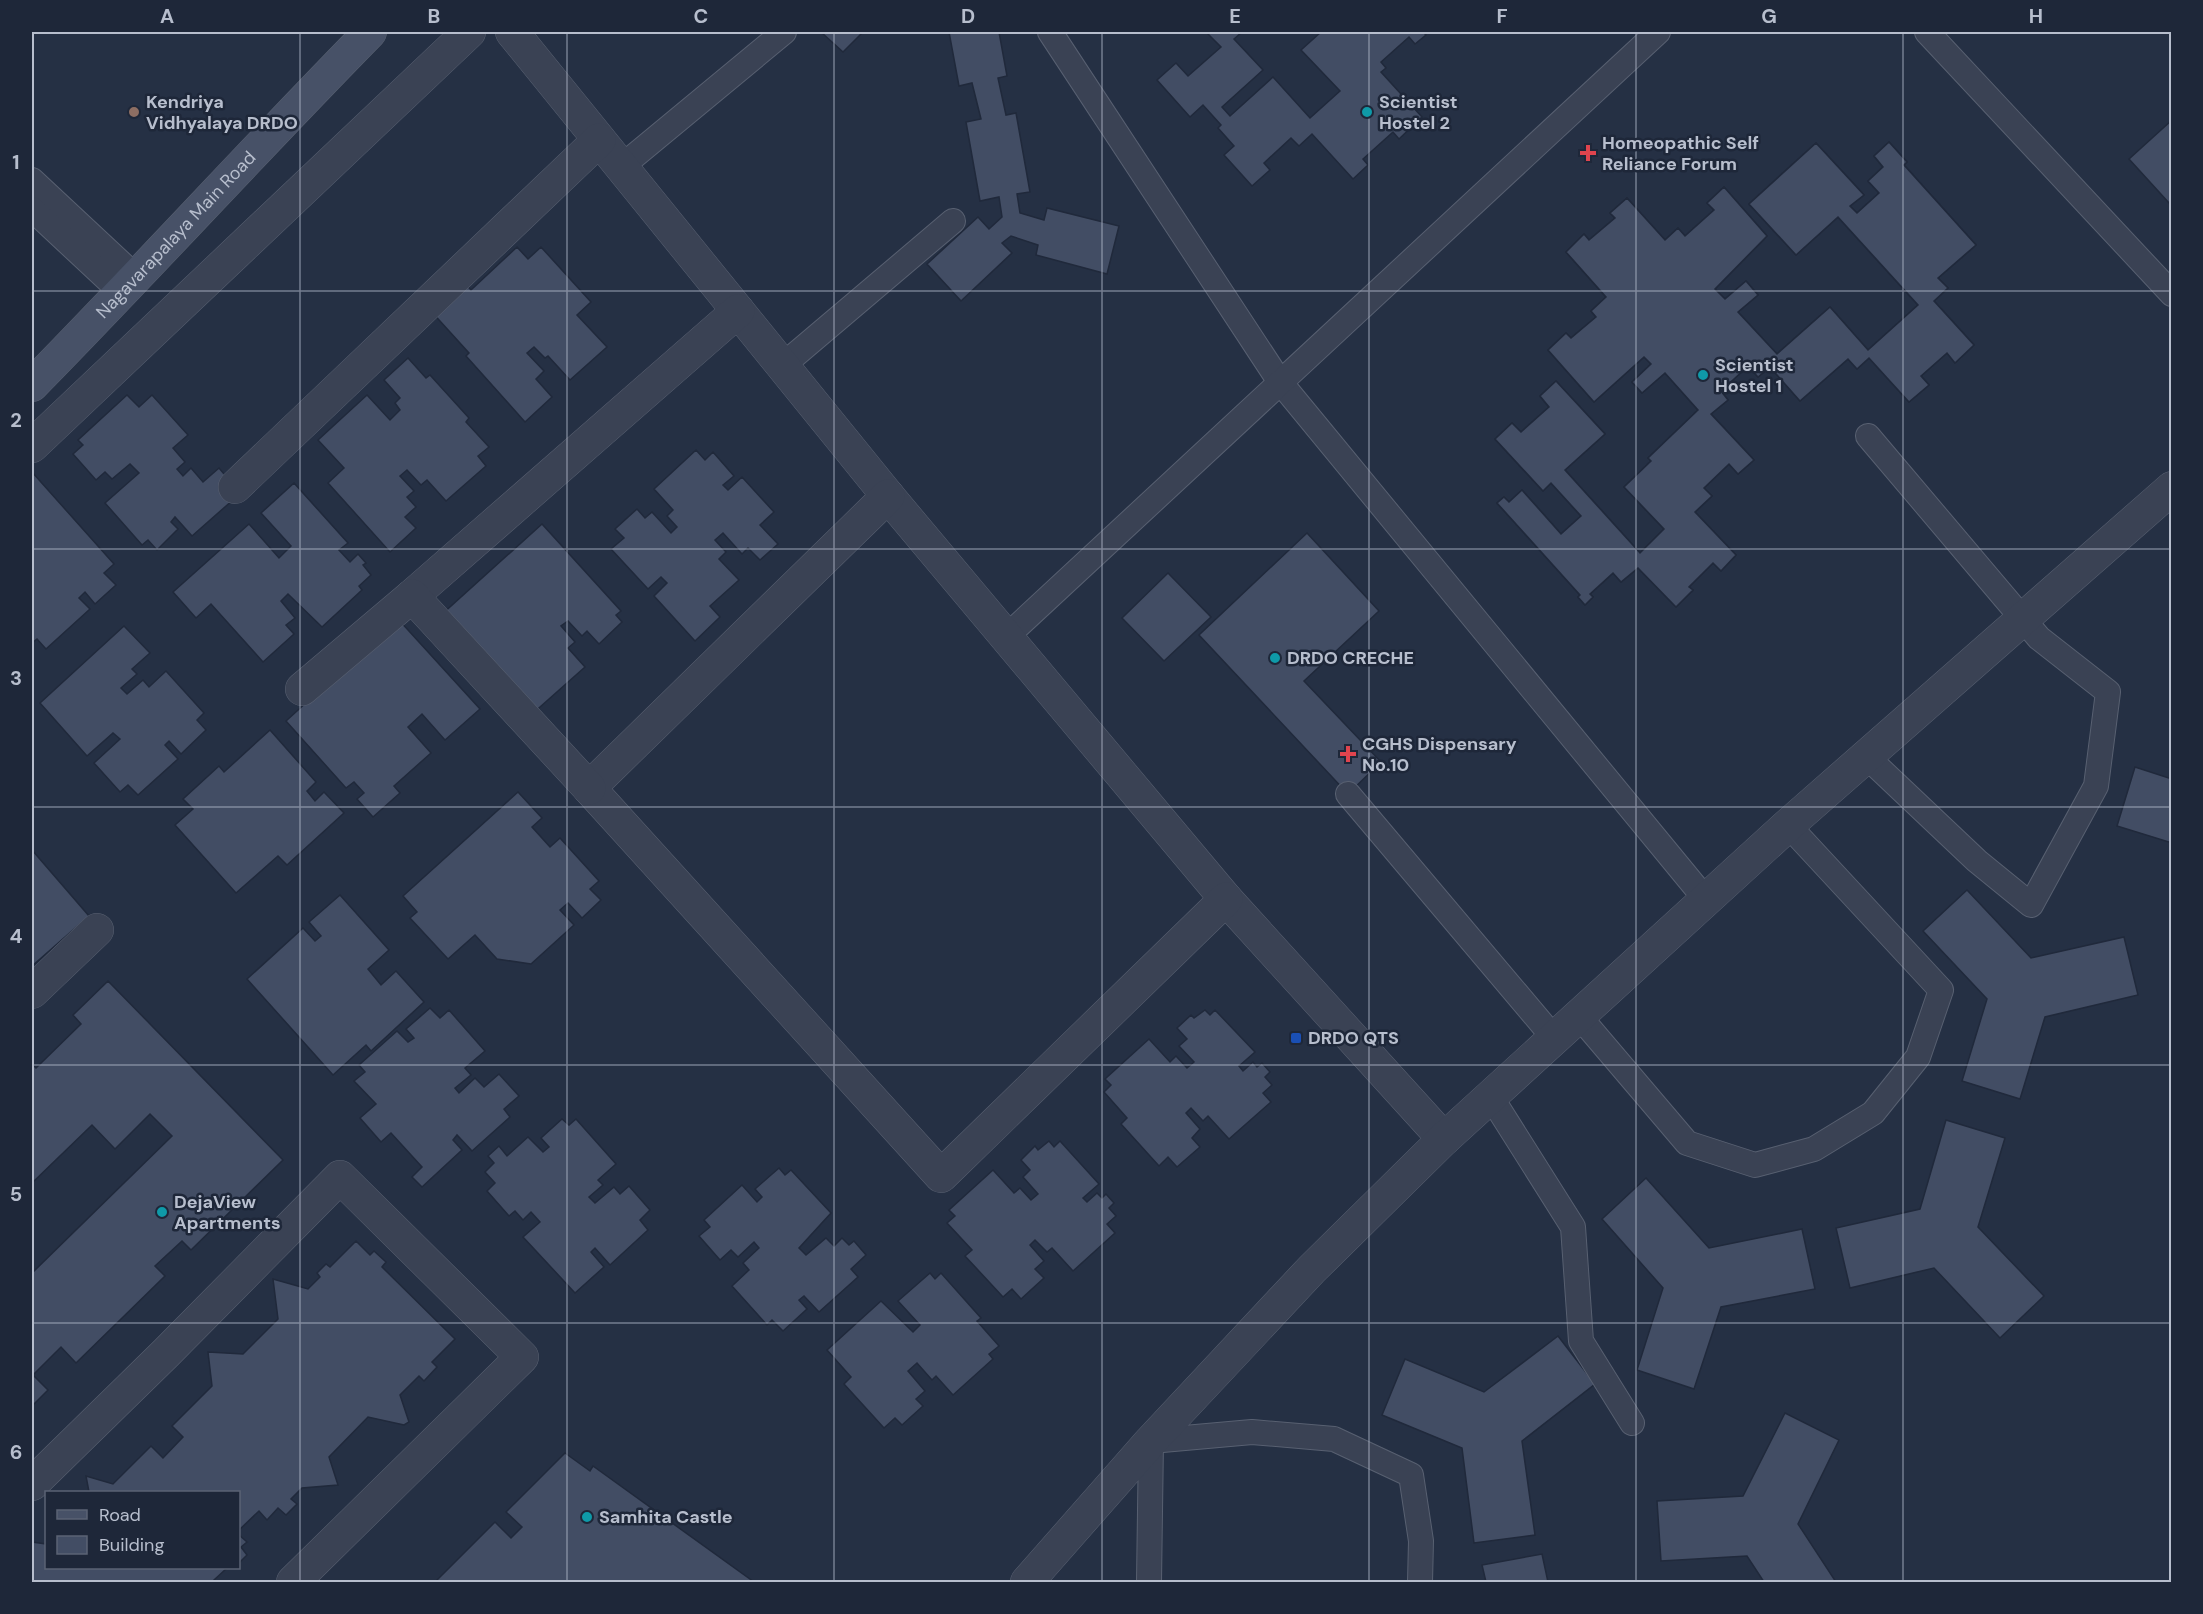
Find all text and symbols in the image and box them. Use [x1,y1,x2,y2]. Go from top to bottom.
text: A [160,3,174,29]
text: B [428,3,440,29]
text: C [694,3,708,29]
text: D [961,3,975,29]
text: E [1229,3,1241,29]
text: F [1496,3,1508,29]
text: G [1761,3,1777,29]
text: H [2029,3,2043,29]
place label: Kendriya Vidhyalaya DRDO [146,90,298,135]
place label: Scientist Hostel 2 [1379,90,1458,135]
marker: Kendriya Vidhyalaya DRDO [127,105,141,119]
marker: Scientist Hostel 2 [1360,105,1374,119]
place label: Homeopathic Self Reliance Forum [1602,131,1759,176]
marker: Homeopathic Self Reliance Forum [1579,144,1597,162]
street label: Nagavarapalaya Main Road [91,146,261,324]
text: 1 [12,149,20,175]
place label: Scientist Hostel 1 [1715,353,1794,398]
marker: Scientist Hostel 1 [1696,368,1710,382]
text: 2 [10,407,22,433]
place label: DRDO CRECHE [1287,646,1414,670]
marker: DRDO CRECHE [1268,651,1282,665]
text: 3 [10,665,22,691]
place label: CGHS Dispensary No.10 [1362,732,1517,777]
marker: CGHS Dispensary No.10 [1339,745,1357,763]
text: 4 [10,923,23,949]
place label: DRDO QTS [1308,1026,1399,1050]
marker: DRDO QTS [1289,1031,1303,1045]
text: 5 [10,1181,22,1207]
place label: DejaView Apartments [174,1190,281,1235]
marker: DejaView Apartments [155,1205,169,1219]
text: 6 [10,1439,22,1465]
legend [45,1491,240,1569]
text: Road [99,1503,141,1527]
place label: Samhita Castle [599,1505,733,1529]
marker: Samhita Castle [580,1510,594,1524]
text: Building [99,1533,164,1557]

